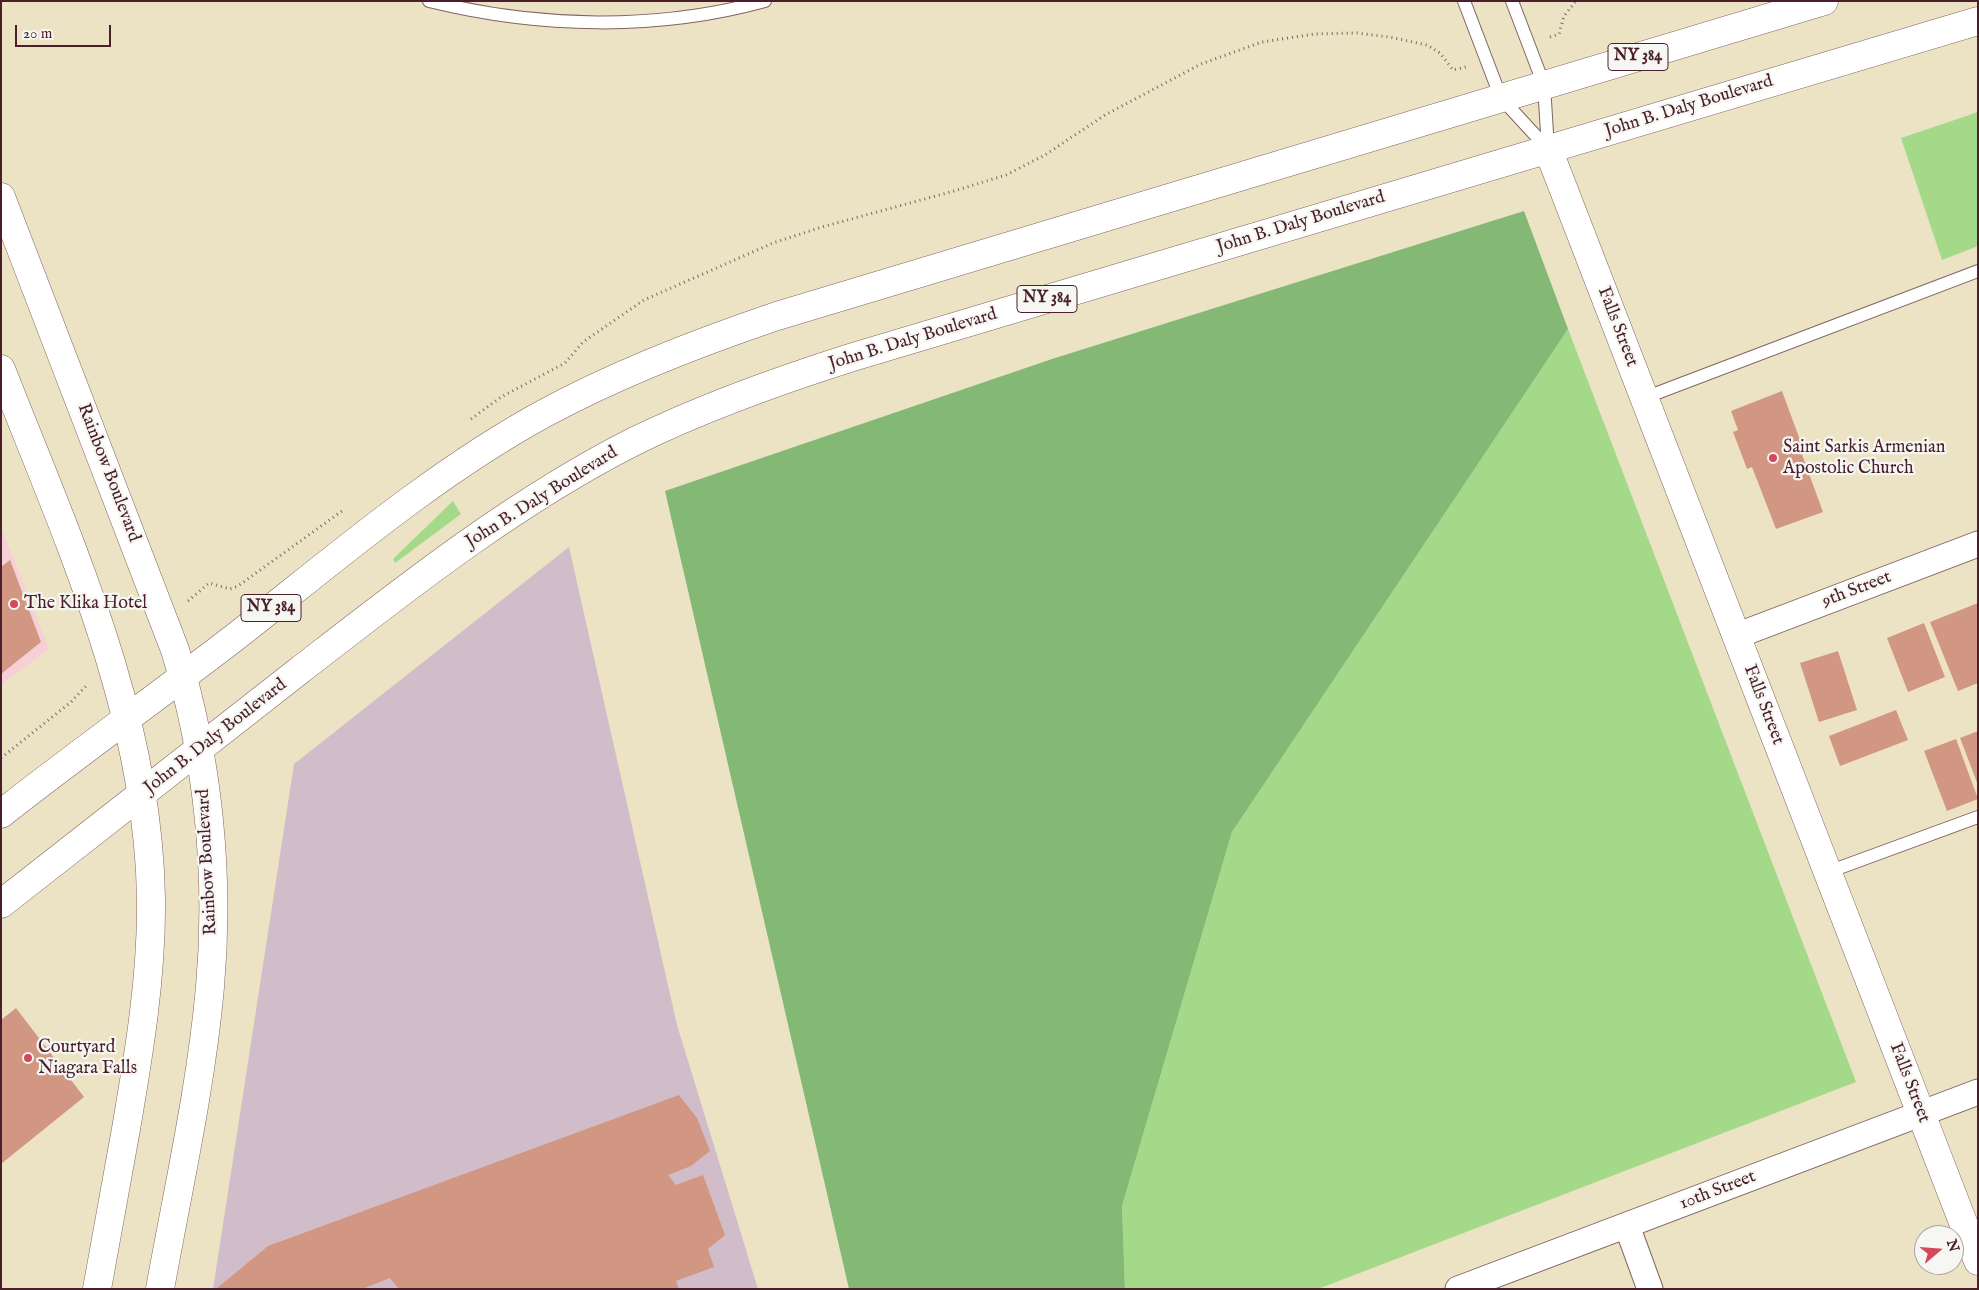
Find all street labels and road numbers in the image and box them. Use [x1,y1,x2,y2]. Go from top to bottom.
road number: NY 384 [1608,44,1668,70]
street label: John B. Daly Boulevard [1602,71,1776,143]
street label: John B. Daly Boulevard [1214,187,1388,259]
street label: Falls Street [1592,284,1642,370]
road number: NY 384 [1017,286,1077,312]
street label: John B. Daly Boulevard [826,304,1000,376]
street label: Rainbow Boulevard [72,401,144,545]
street label: John B. Daly Boulevard [462,442,622,554]
street label: 9th Street [1819,567,1895,613]
road number: NY 384 [241,594,301,622]
street label: Falls Street [1738,662,1788,748]
street label: John B. Daly Boulevard [140,675,292,799]
street label: Rainbow Boulevard [193,788,223,936]
street label: Falls Street [1884,1040,1934,1126]
street label: 10th Street [1677,1167,1759,1215]

